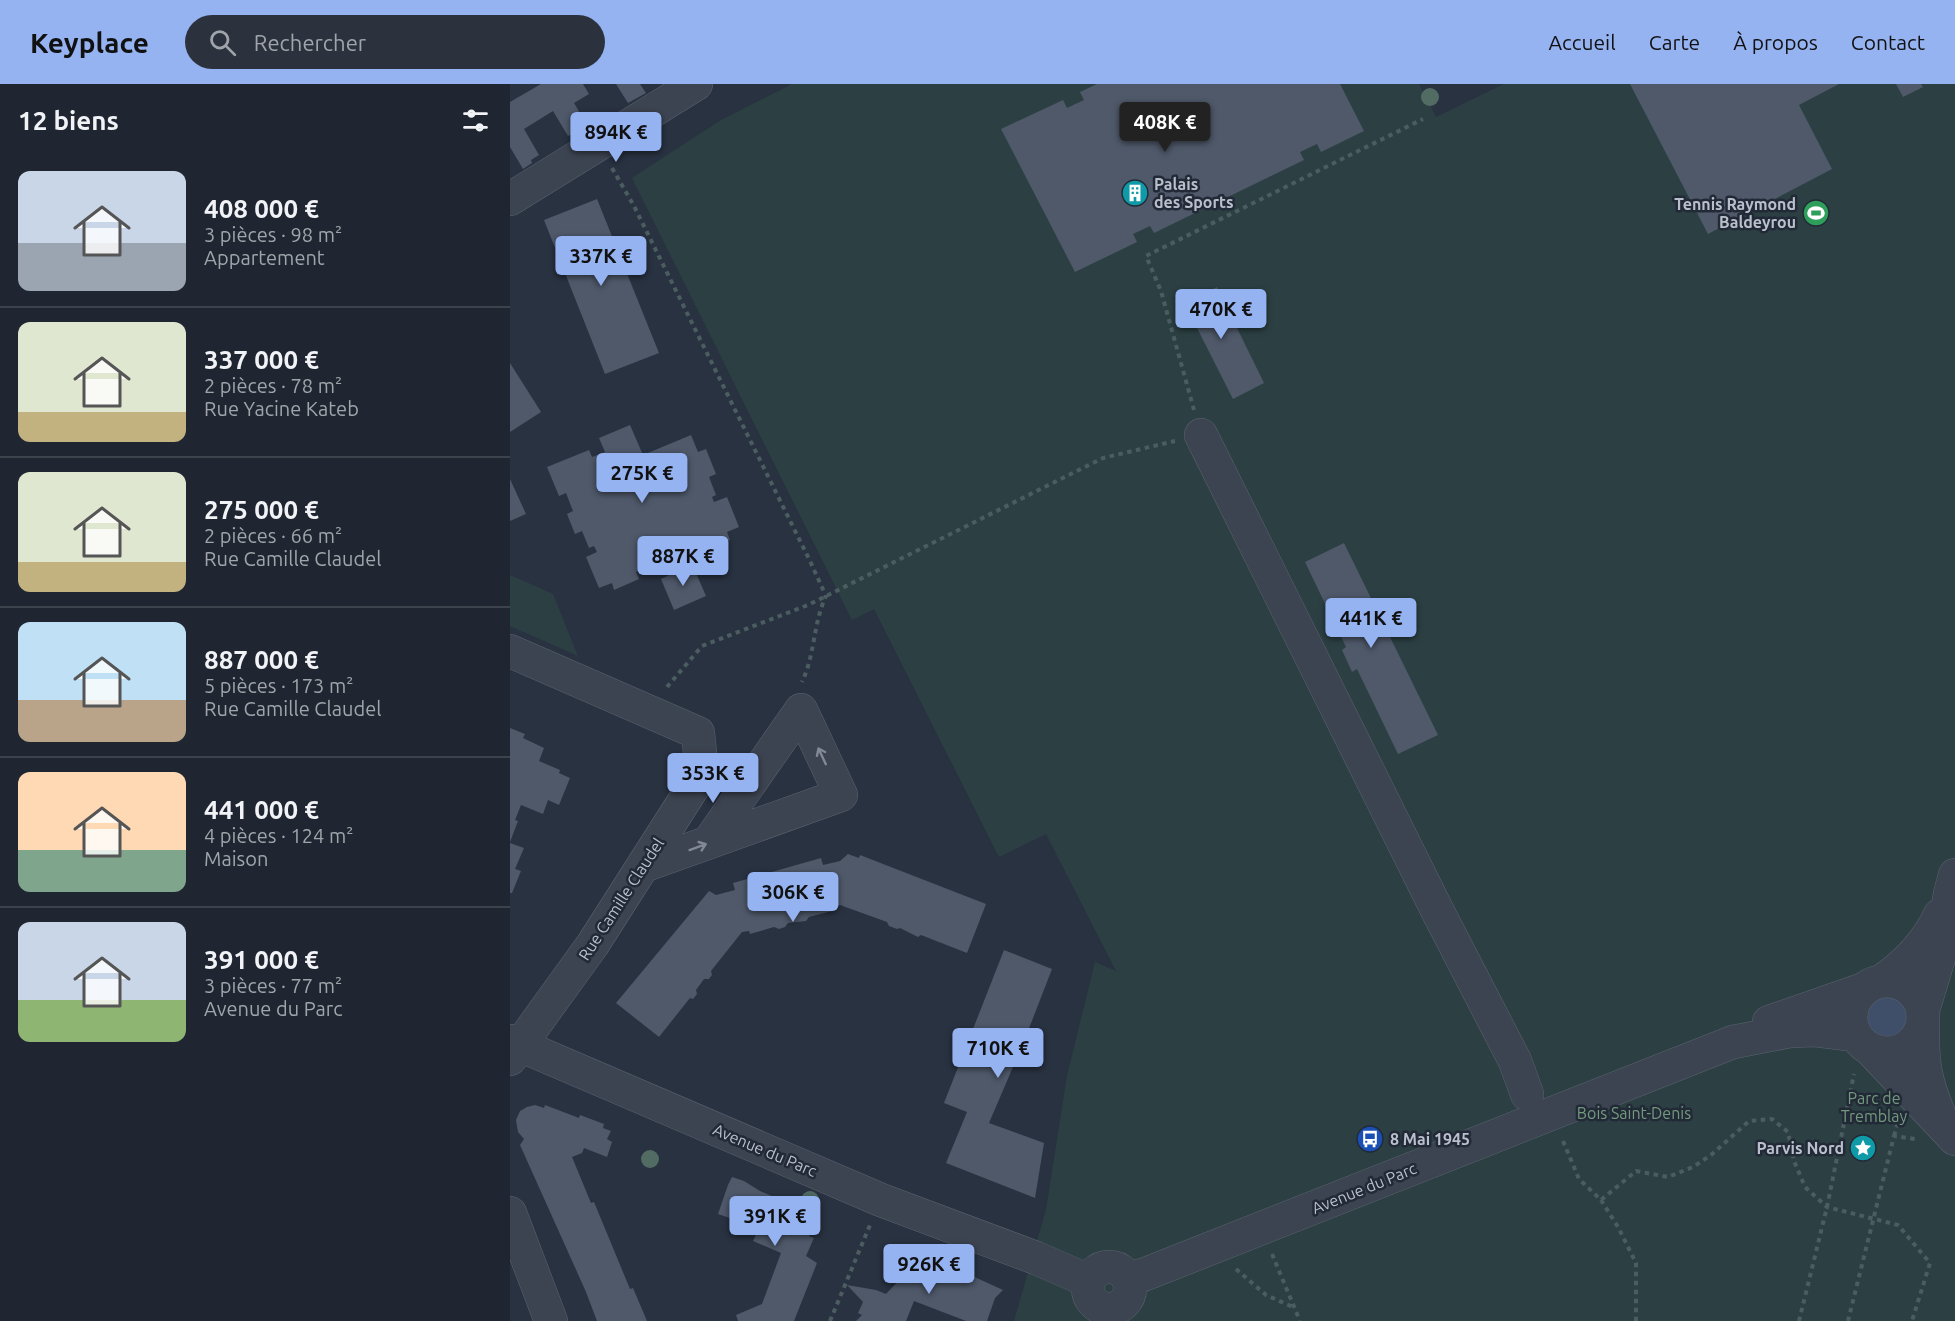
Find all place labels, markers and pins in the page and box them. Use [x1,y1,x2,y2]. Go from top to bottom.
pin: 408K € [1116,102,1214,153]
pin: 894K € [567,112,665,163]
place label: Palais des Sports [1154,175,1233,211]
building icon: Palais des Sports [1120,178,1150,208]
place label: Tennis Raymond Baldeyrou [1674,195,1796,231]
sports icon: Tennis Raymond Baldeyrou [1801,198,1831,228]
pin: 337K € [552,236,650,287]
pin: 470K € [1172,289,1270,340]
pin: 275K € [593,453,691,504]
pin: 887K € [634,536,732,587]
pin: 441K € [1322,598,1420,649]
pin: 353K € [664,753,762,804]
pin: 306K € [744,872,842,923]
pin: 710K € [949,1028,1047,1079]
bus stop icon: 8 Mai 1945 [1355,1124,1385,1154]
place label: 8 Mai 1945 [1390,1130,1470,1148]
place icon: Parvis Nord [1848,1133,1878,1163]
place label: Parvis Nord [1756,1139,1844,1157]
pin: 391K € [726,1196,824,1247]
pin: 926K € [880,1244,978,1295]

